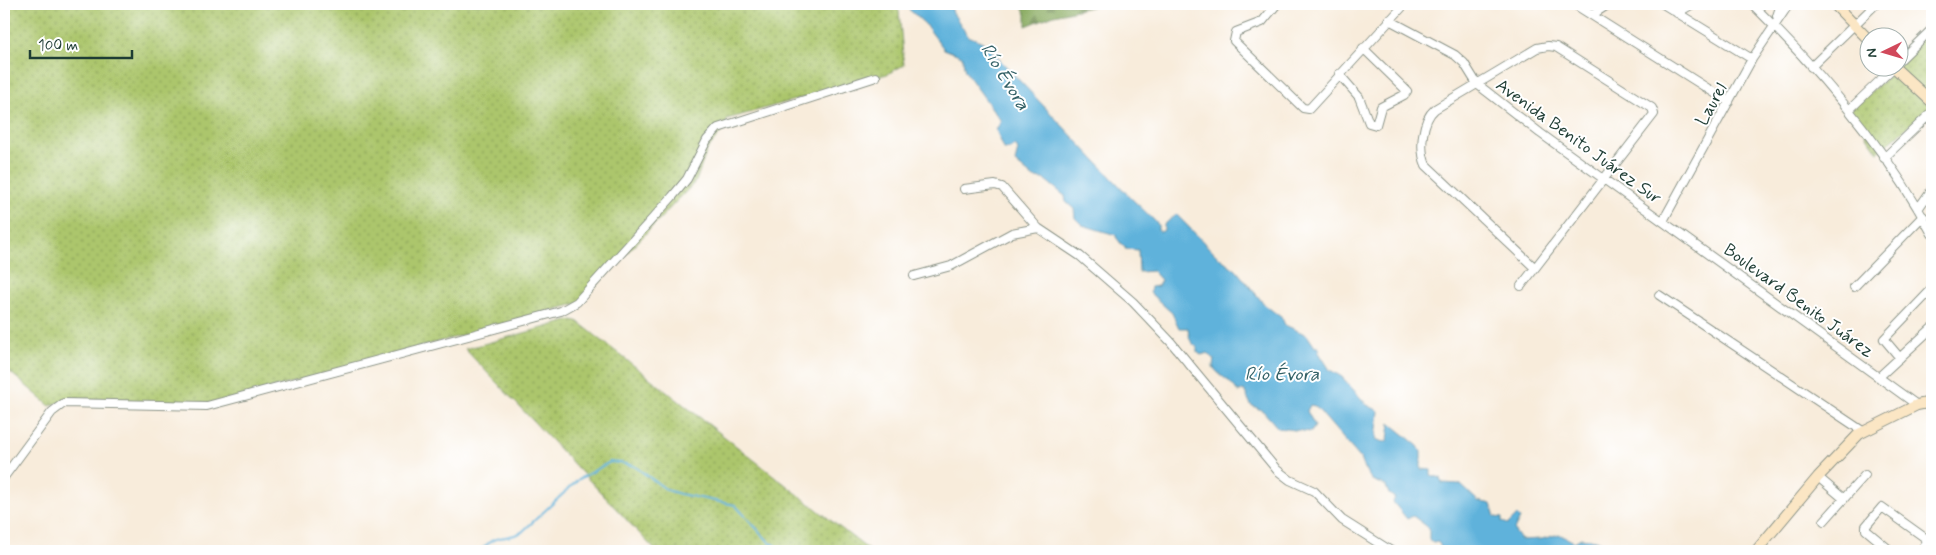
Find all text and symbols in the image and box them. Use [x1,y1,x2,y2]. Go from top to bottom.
scale bar [30,28,132,60]
north arrow [1858,28,1908,78]
text: 100 m [38,36,78,56]
water label: Río Évora [974,39,1035,116]
text: N [1863,48,1881,58]
street label: Avenida Benito Juárez Sur [1491,73,1667,210]
street label: Laurel [1690,79,1733,130]
street label: Boulevard Benito Juárez [1719,238,1879,364]
water label: Río Évora [1245,362,1320,387]

